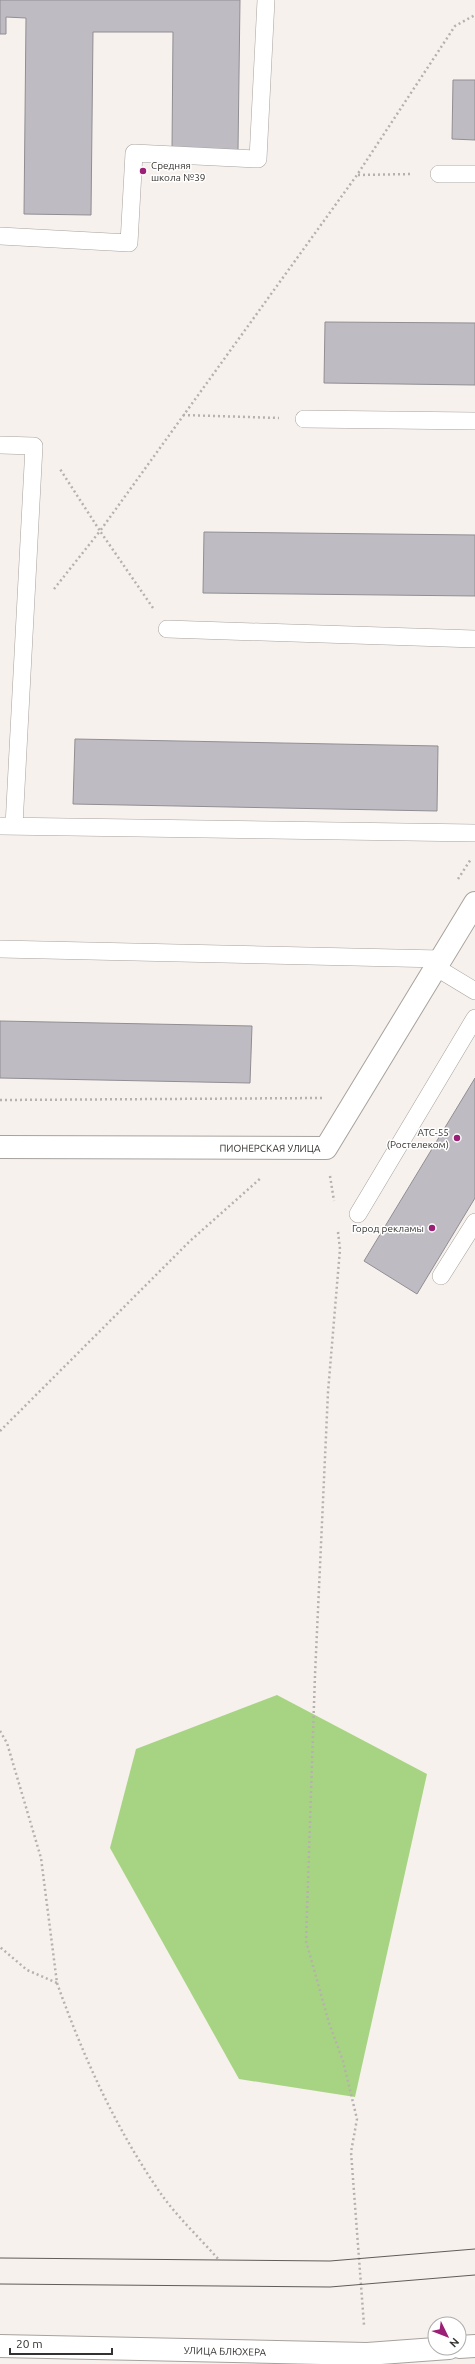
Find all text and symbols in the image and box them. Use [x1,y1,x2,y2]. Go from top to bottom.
place label: Средняя школа №39 [151,160,205,183]
marker: Средняя школа №39 [138,166,148,176]
place label: АТС-55 (Ростелеком) [387,1127,449,1150]
marker: АТС-55 (Ростелеком) [452,1133,462,1143]
street label: ПИОНЕРСКАЯ УЛИЦА [219,1142,321,1153]
place label: Город рекламы [352,1223,424,1234]
marker: Город рекламы [427,1223,437,1233]
north arrow [427,2316,467,2356]
scale bar [10,2330,112,2356]
text: N [447,2336,462,2350]
text: 20 m [16,2337,43,2350]
street label: УЛИЦА БЛЮХЕРА [184,2345,267,2357]

